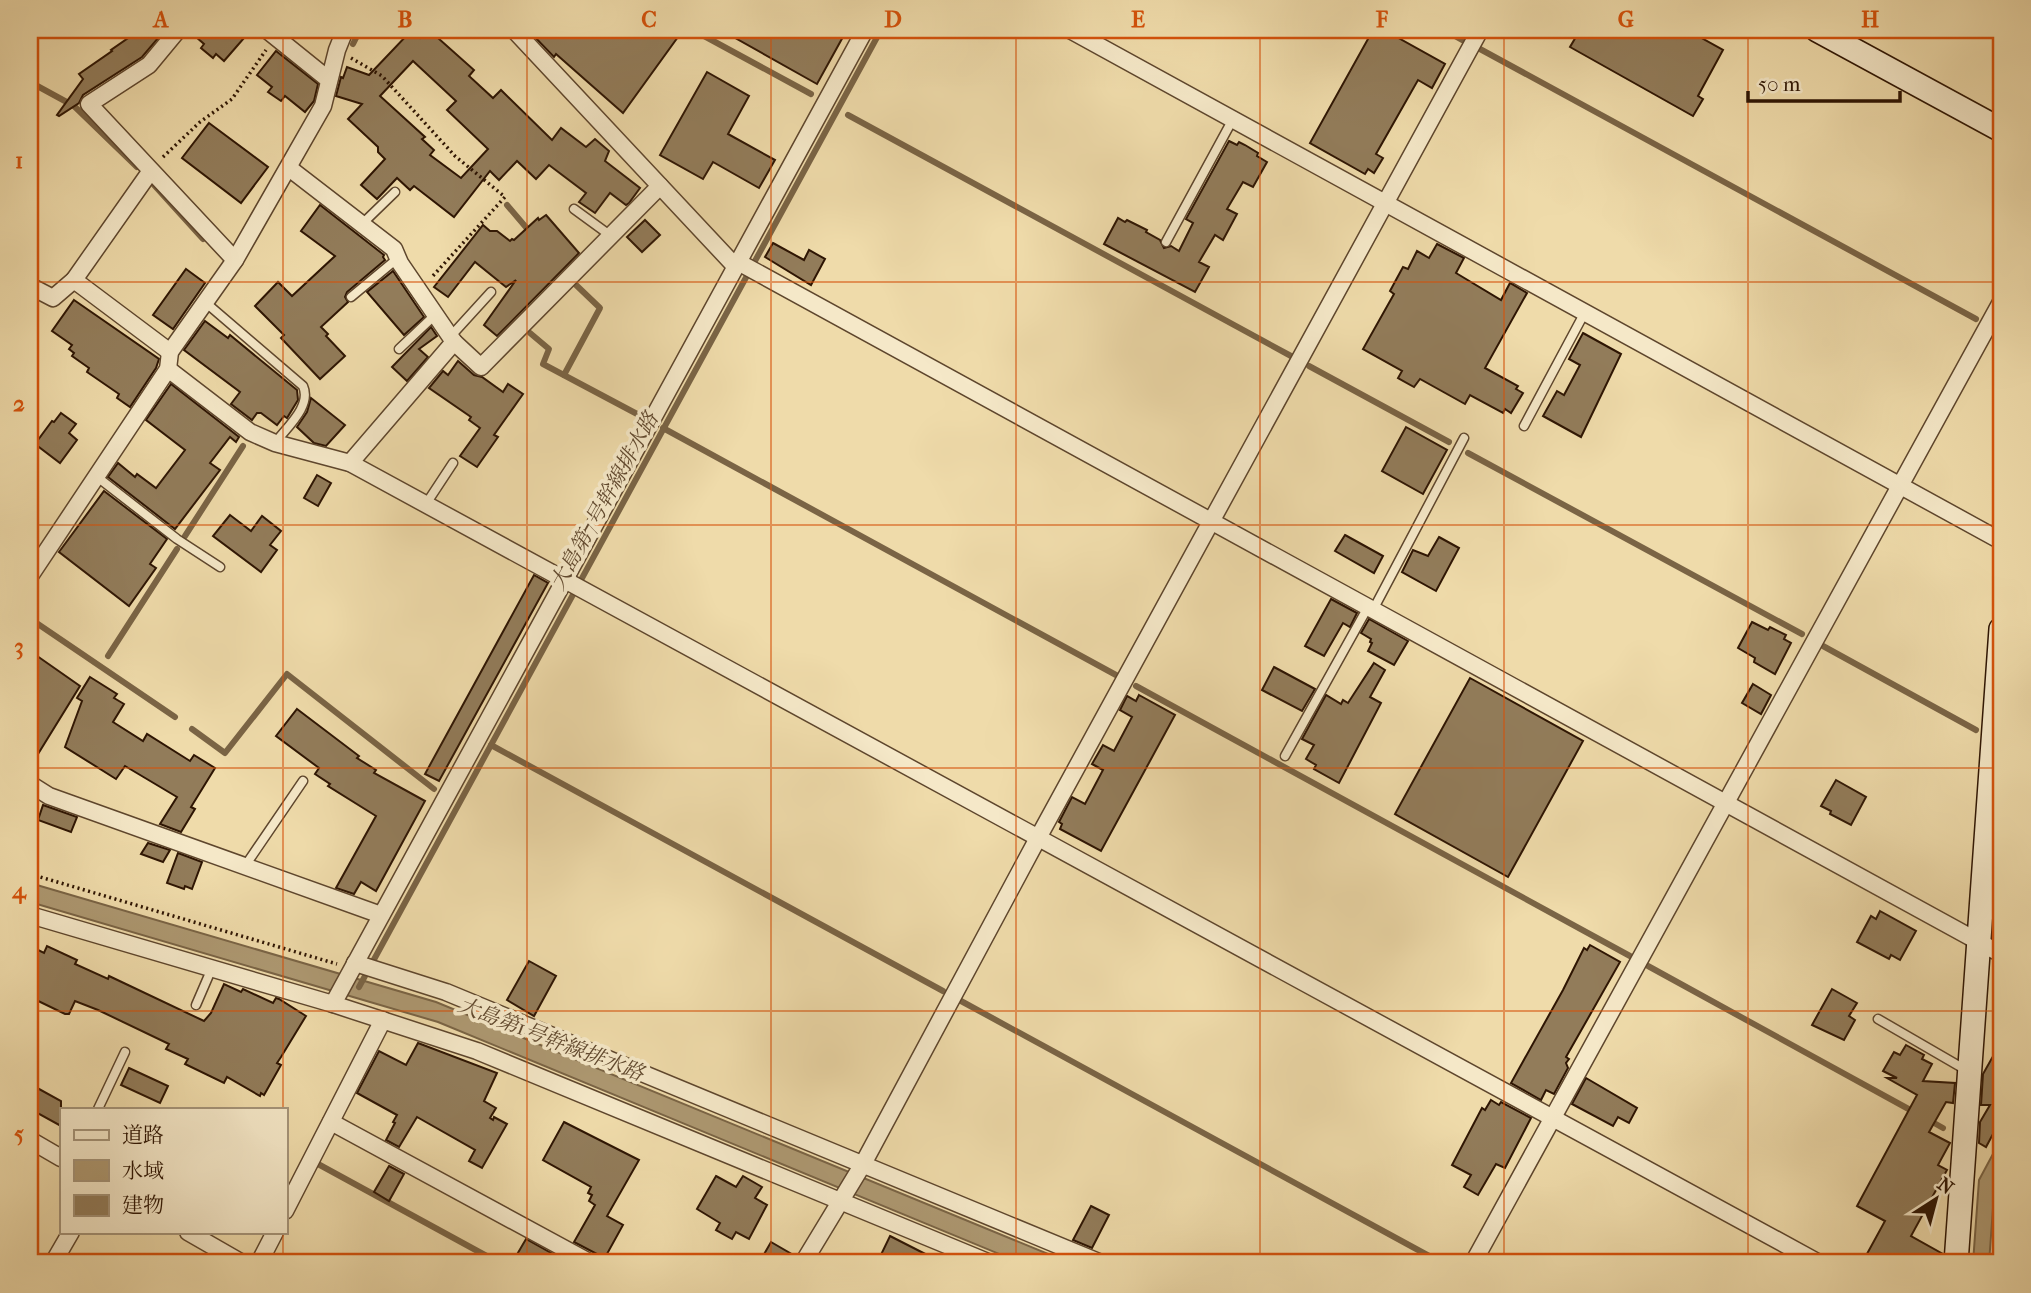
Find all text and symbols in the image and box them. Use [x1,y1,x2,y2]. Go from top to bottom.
text: A [152,6,170,33]
text: B [398,6,413,33]
text: C [641,6,657,33]
text: D [884,6,902,33]
text: E [1131,6,1145,33]
text: F [1375,6,1389,33]
text: G [1618,6,1634,33]
text: H [1861,6,1879,33]
scale bar [1748,60,1900,104]
text: 50 m [1758,72,1801,96]
text: 1 [15,147,23,174]
text: 2 [13,390,25,417]
water label: 大島第7号幹線排水路 [545,406,664,594]
text: 3 [14,633,24,660]
text: 4 [11,877,27,904]
water label: 大島第1号幹線排水路 [455,993,649,1086]
legend [60,1108,287,1234]
text: 5 [14,1120,24,1147]
text: 道路 [122,1123,164,1147]
text: 水域 [122,1159,164,1183]
north arrow [1902,1164,1972,1234]
text: N [1933,1173,1958,1200]
text: 建物 [122,1193,164,1217]

